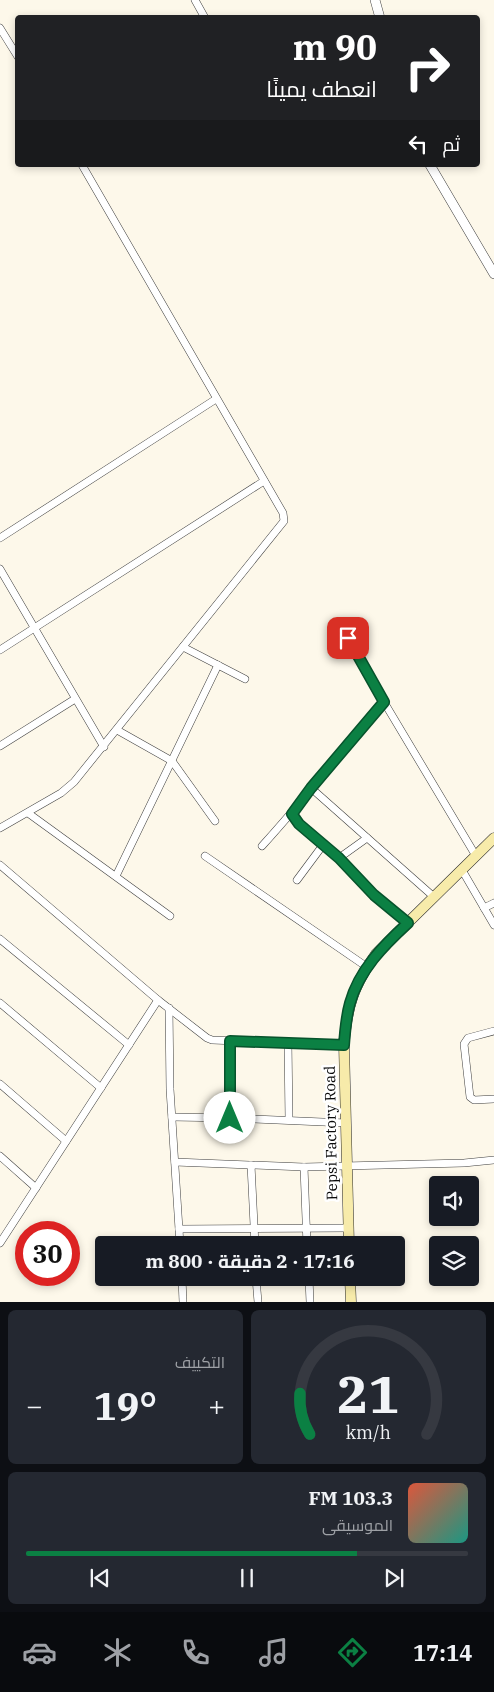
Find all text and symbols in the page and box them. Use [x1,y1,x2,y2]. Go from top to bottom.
text: 90 m [293,24,377,70]
icon: right [395,35,460,100]
text: انعطف يمينًا [266,74,377,103]
icon: left [404,130,432,158]
text: ثم [442,132,460,156]
pin [327,617,369,659]
icon: arrive [334,624,362,652]
street label: Pepsi Factory Road [320,1066,341,1201]
position arrow [203,1091,255,1143]
map controls [429,1176,479,1286]
button: sound [429,1176,479,1226]
speed limit sign: 30 [15,1221,80,1286]
button: layers [429,1236,479,1286]
text: 17:16 · 2 دقيقة · 800 m [145,1249,355,1273]
text: التكييف [175,1352,225,1372]
text: 21 [337,1360,400,1427]
text: 19° [94,1381,157,1430]
text: − [26,1387,43,1424]
text: + [208,1387,225,1424]
text: km/h [346,1421,391,1444]
text: 103.3 FM [308,1486,393,1510]
text: الموسيقى [322,1515,393,1535]
icon: previous [86,1564,114,1592]
icon: pause [233,1564,261,1592]
icon: next [380,1564,408,1592]
icon: car [22,1635,57,1670]
icon: climate [100,1635,135,1670]
icon: phone [178,1635,213,1670]
icon: music [256,1635,291,1670]
icon: directions [335,1635,370,1670]
text: 17:14 [413,1638,472,1667]

